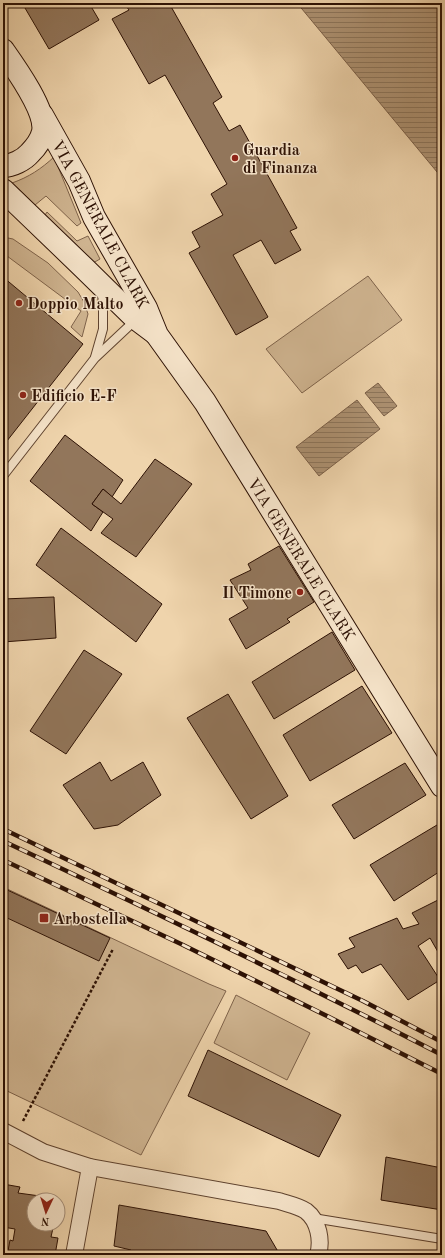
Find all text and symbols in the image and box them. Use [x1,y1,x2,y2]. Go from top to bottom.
street label: VIA GENERALE CLARK [48,138,151,312]
place label: Guardia di Finanza [243,143,318,177]
marker: Guardia di Finanza [230,153,240,163]
place label: Doppio Malto [27,297,124,313]
marker: Doppio Malto [14,298,24,308]
place label: Edificio E-F [31,389,117,405]
marker: Edificio E-F [18,390,28,400]
street label: VIA GENERALE CLARK [244,476,357,644]
place label: Il Timone [222,586,292,602]
marker: Il Timone [295,587,305,597]
marker: Arbostella [38,912,50,924]
place label: Arbostella [53,912,127,928]
north arrow [26,1192,66,1232]
text: N [40,1215,50,1226]

